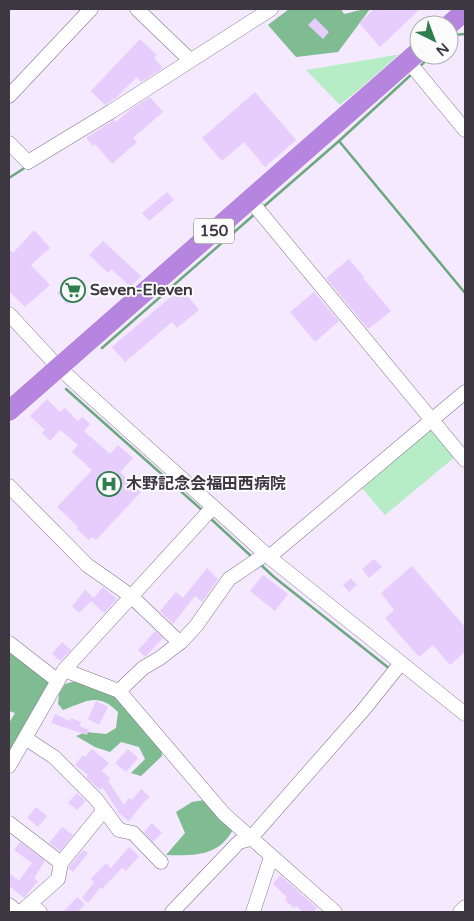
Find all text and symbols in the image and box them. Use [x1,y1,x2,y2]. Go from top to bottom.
north arrow [409,15,459,65]
text: N [432,39,452,59]
road number: 150 [194,218,234,244]
supermarket icon: Seven-Eleven [60,277,86,303]
place label: Seven-Eleven [90,280,193,300]
hospital icon: 木野記念会福田西病院 [96,471,122,497]
place label: 木野記念会福田西病院 [126,474,286,494]

